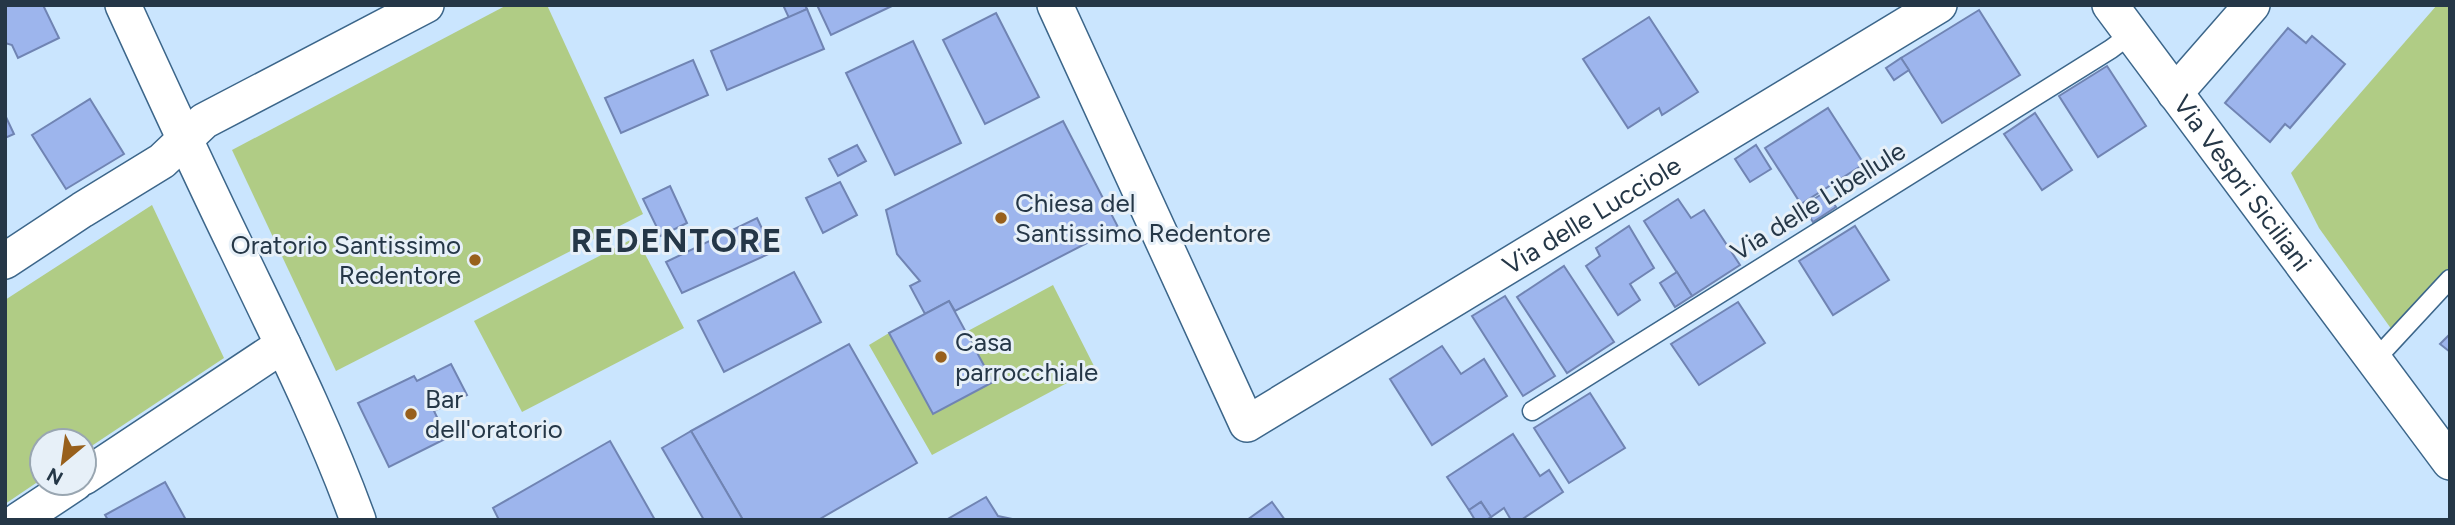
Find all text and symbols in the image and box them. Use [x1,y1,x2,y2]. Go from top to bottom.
street label: Via Vespri Siciliani [2167,89,2318,278]
street label: Via delle Libellule [1725,134,1911,268]
street label: Via delle Lucciole [1497,149,1687,281]
place label: Chiesa del Santissimo Redentore [1015,187,1271,249]
marker: Chiesa del Santissimo Redentore [993,210,1009,226]
district label: REDENTORE [571,221,783,260]
place label: Oratorio Santissimo Redentore [231,229,461,291]
marker: Oratorio Santissimo Redentore [467,252,483,268]
place label: Casa parrocchiale [955,326,1098,388]
marker: Casa parrocchiale [933,349,949,365]
place label: Bar dell'oratorio [425,383,563,445]
marker: Bar dell'oratorio [403,406,419,422]
north arrow [28,427,98,497]
text: N [43,463,67,490]

